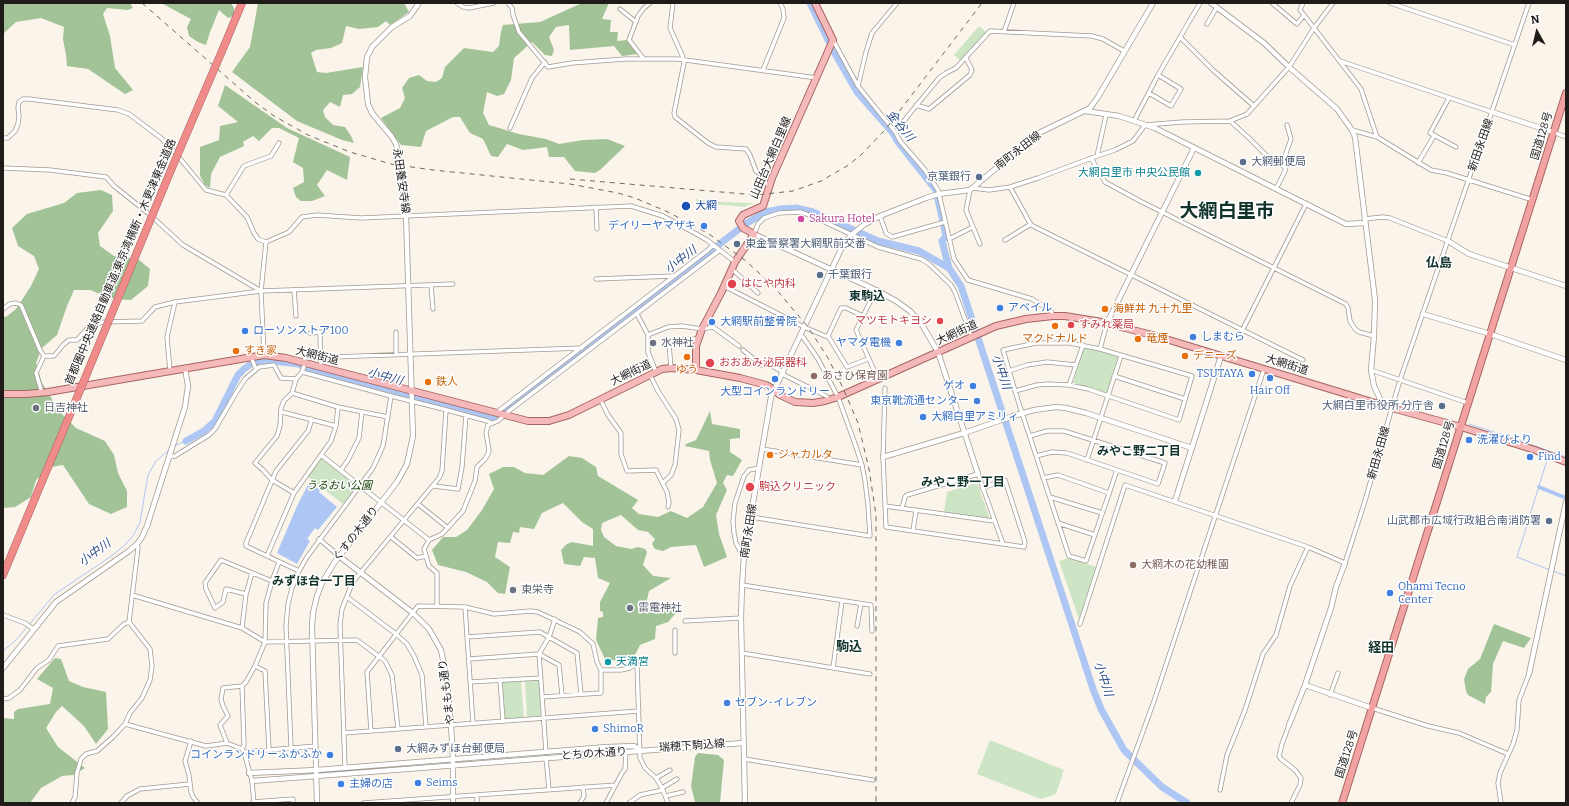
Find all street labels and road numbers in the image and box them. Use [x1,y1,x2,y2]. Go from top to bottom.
street label: 国道128号 [1528,110,1556,162]
street label: 山田台大網白里線 [748,115,794,201]
street label: 新田永田線 [1466,117,1496,173]
street label: 南町永田線 [992,129,1044,173]
street label: 首都圏中央連絡自動車道;東京湾横断・木更津東金道路 [63,137,179,387]
street label: 永田養安寺線 [390,147,412,215]
street label: 大網街道 [934,318,980,348]
street label: 大網街道 [294,344,340,368]
street label: 大網街道 [1264,352,1310,378]
street label: 大網街道 [608,357,654,389]
street label: 国道128号 [1430,419,1458,471]
street label: 新田永田線 [1365,425,1393,481]
street label: 南町永田線 [738,503,760,559]
street label: くすの木通り [330,504,382,564]
street label: やまもも通り [436,658,458,726]
street label: 国道128号 [1333,728,1361,780]
street label: 瑞穂下駒込線 [659,737,725,755]
street label: とちの木通り [561,745,627,763]

